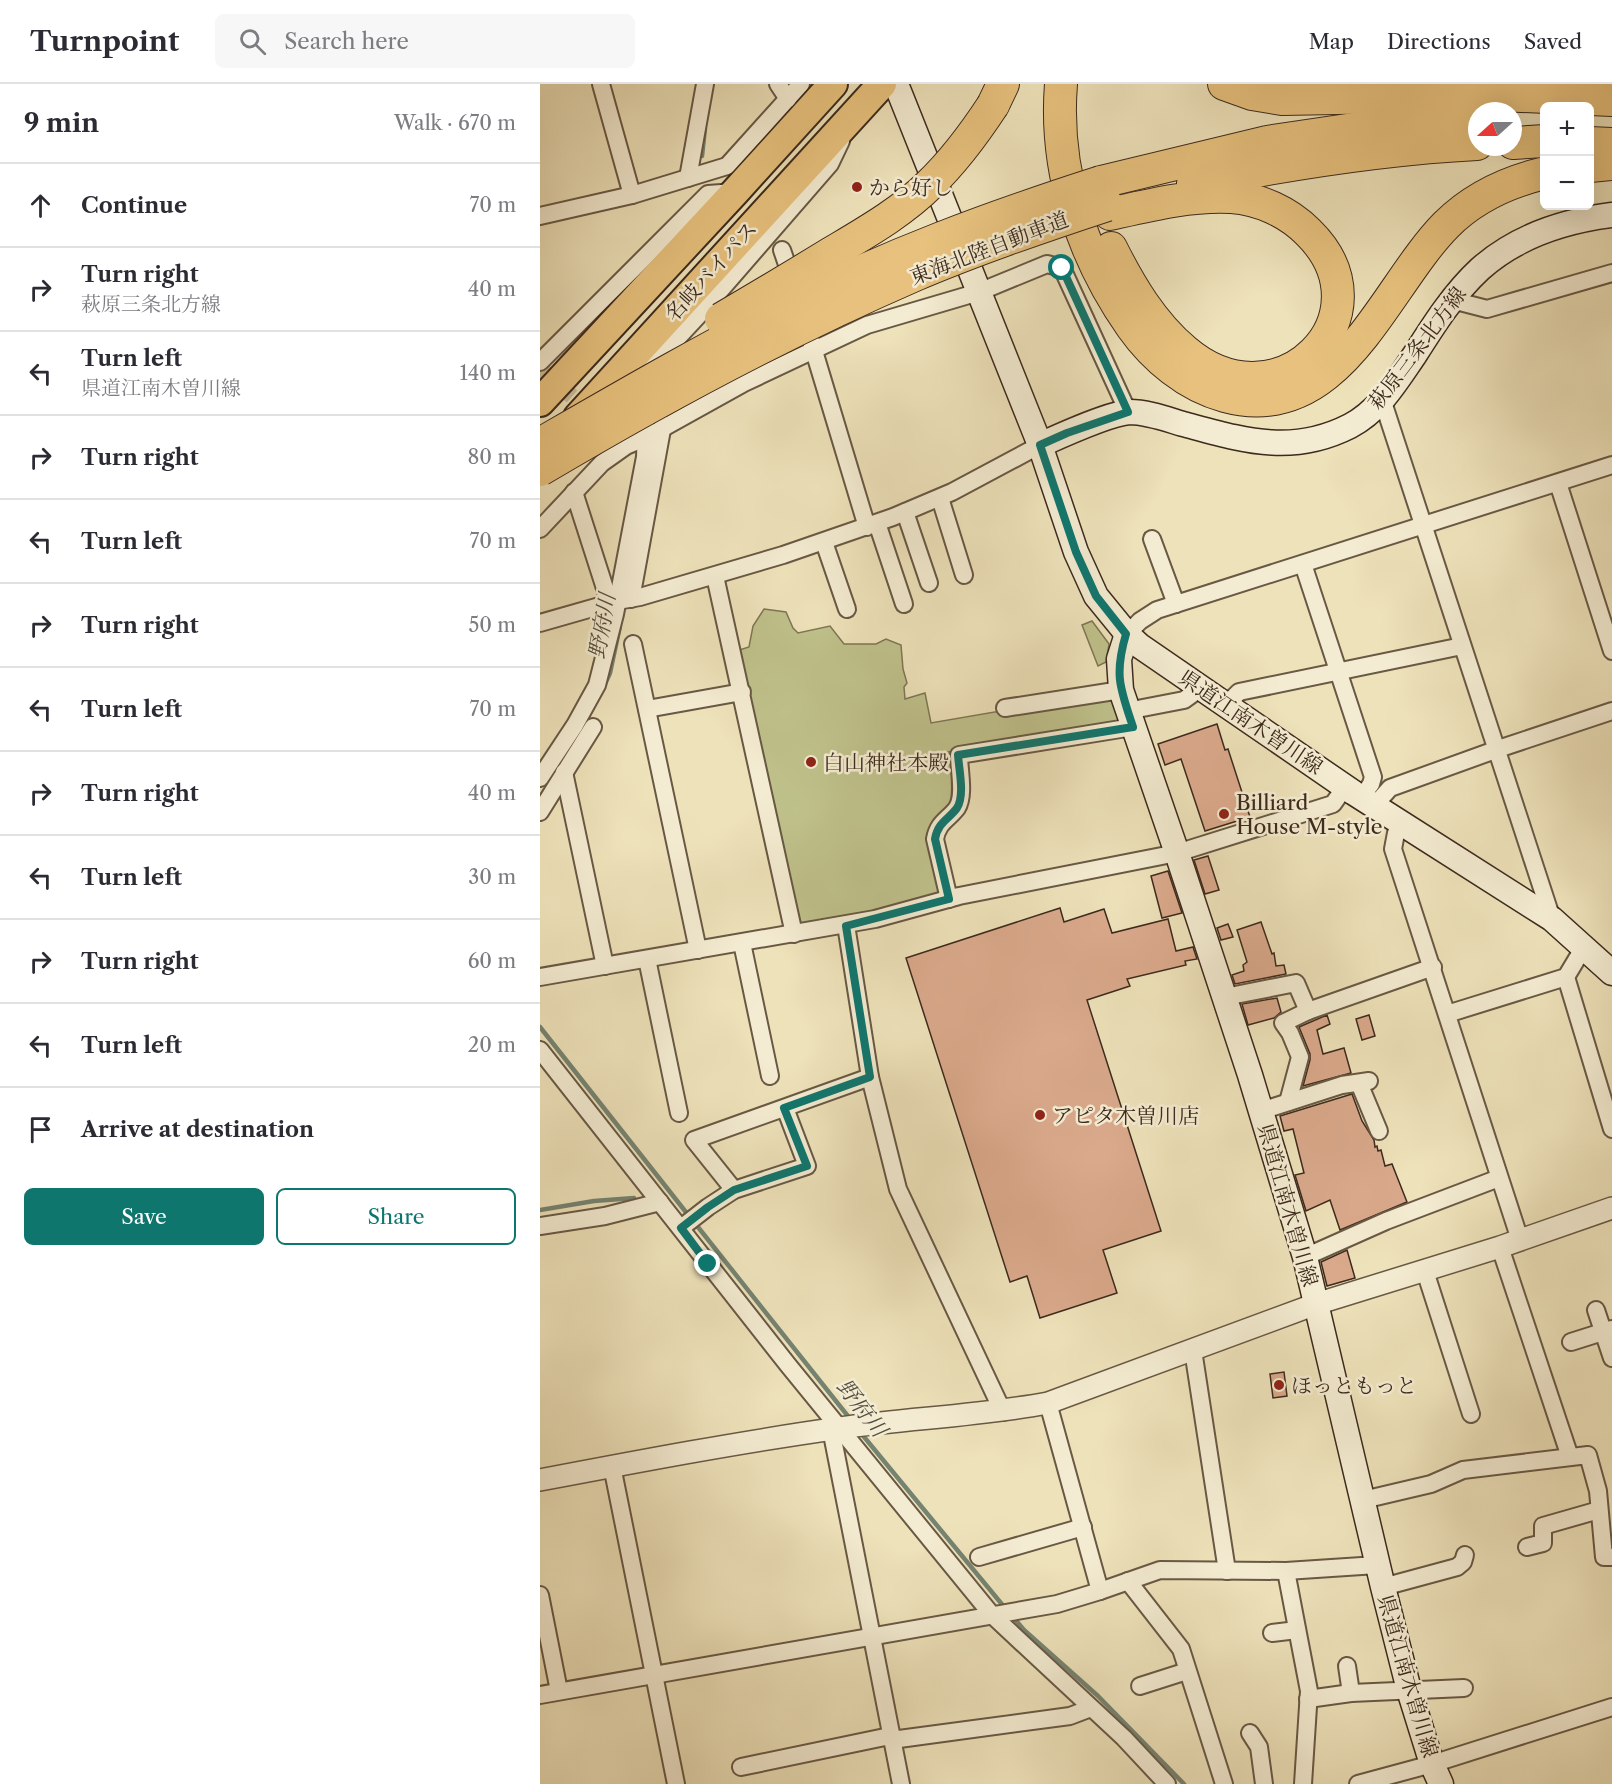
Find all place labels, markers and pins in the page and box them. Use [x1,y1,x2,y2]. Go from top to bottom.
place label: から好し [869,175,953,200]
marker: から好し [850,180,864,194]
place label: 白山神社本殿 [823,750,949,775]
marker: 白山神社本殿 [804,755,818,769]
place label: Billiard House M-style [1236,790,1382,839]
marker: Billiard House M-style [1217,807,1231,821]
place label: アピタ木曽川店 [1052,1103,1199,1128]
marker: アピタ木曽川店 [1033,1108,1047,1122]
place label: ほっともっと [1291,1373,1417,1398]
marker: ほっともっと [1272,1378,1286,1392]

